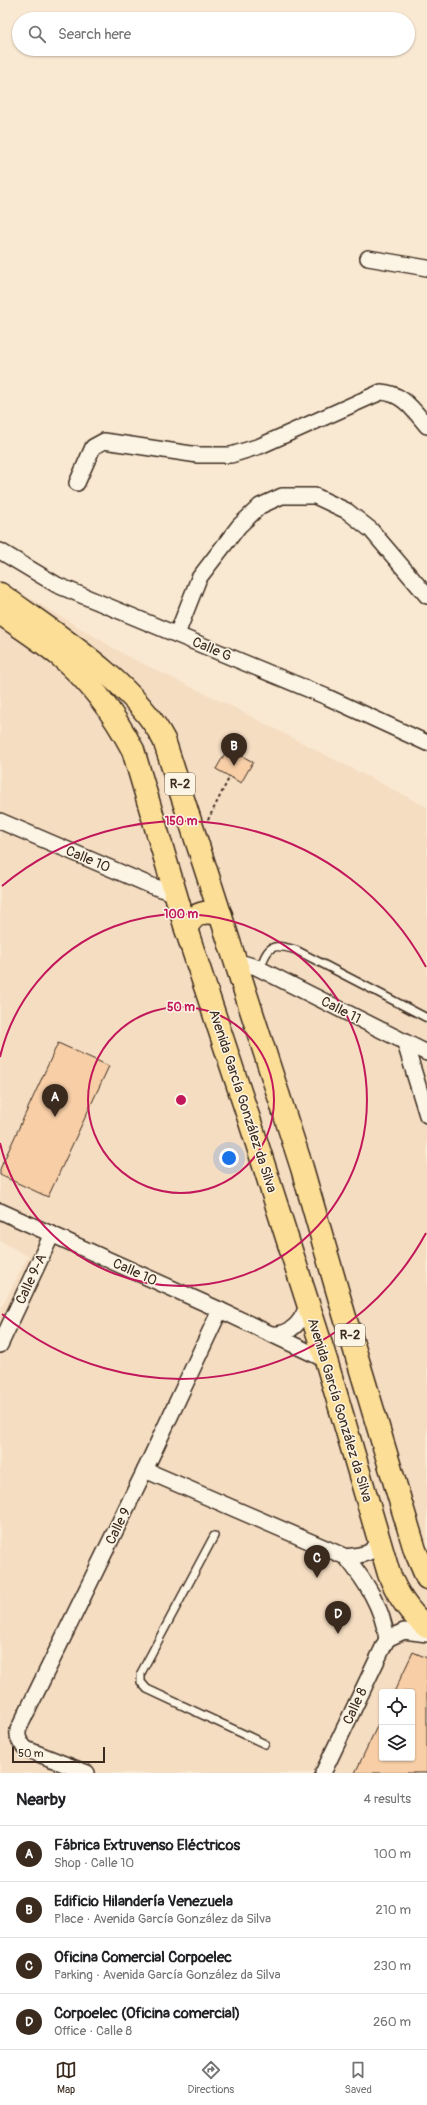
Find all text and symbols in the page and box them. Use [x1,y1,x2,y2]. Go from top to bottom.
search box [12,12,415,56]
icon: search [26,23,48,45]
text: Search here [58,25,131,44]
street label: Calle G [190,633,234,665]
pin: B [221,733,247,766]
road number: R-2 [165,773,195,795]
text: 150 m [165,814,198,829]
street label: Calle 10 [63,842,113,876]
text: 100 m [164,907,199,922]
street label: Calle 11 [318,993,364,1027]
text: 50 m [167,1000,195,1015]
street label: Avenida García González da Silva [205,1007,281,1195]
pin: A [42,1084,68,1117]
centre of rings [174,1093,188,1107]
your location [219,1148,239,1168]
street label: Calle 9-A [12,1251,50,1307]
street label: Calle 10 [110,1255,160,1289]
street label: Avenida García González da Silva [304,1316,376,1504]
road number: R-2 [335,1324,365,1346]
street label: Calle 9 [102,1505,134,1547]
pin: C [304,1545,330,1578]
pin: D [325,1601,351,1634]
street label: Calle 8 [339,1685,371,1727]
map controls [379,1689,415,1761]
button: locate [379,1689,415,1725]
button: layers [379,1725,415,1761]
scale bar [12,1745,105,1764]
text: 50 m [18,1747,44,1760]
text: Nearby [16,1789,65,1810]
text: 4 results [364,1791,411,1807]
text: Fábrica Extruvenso Eléctricos [54,1836,240,1855]
text: A [25,1846,33,1862]
text: 100 m [374,1846,411,1862]
text: Shop · Calle 10 [54,1855,134,1871]
text: Edificio Hilandería Venezuela [54,1892,233,1911]
text: B [25,1902,33,1918]
text: 210 m [375,1902,411,1918]
text: Place · Avenida García González da Silva [54,1911,271,1927]
text: Oficina Comercial Corpoelec [54,1948,232,1967]
text: C [25,1958,33,1974]
text: 230 m [374,1958,411,1974]
text: Parking · Avenida García González da Silva [54,1967,281,1983]
text: Corpoelec (Oficina comercial) [54,2004,240,2023]
text: D [25,2014,33,2030]
text: 260 m [373,2014,411,2030]
text: Office · Calle 8 [54,2023,132,2039]
tab: Map [55,2059,77,2096]
tab: Directions [187,2059,234,2096]
tab: Saved [345,2059,372,2096]

